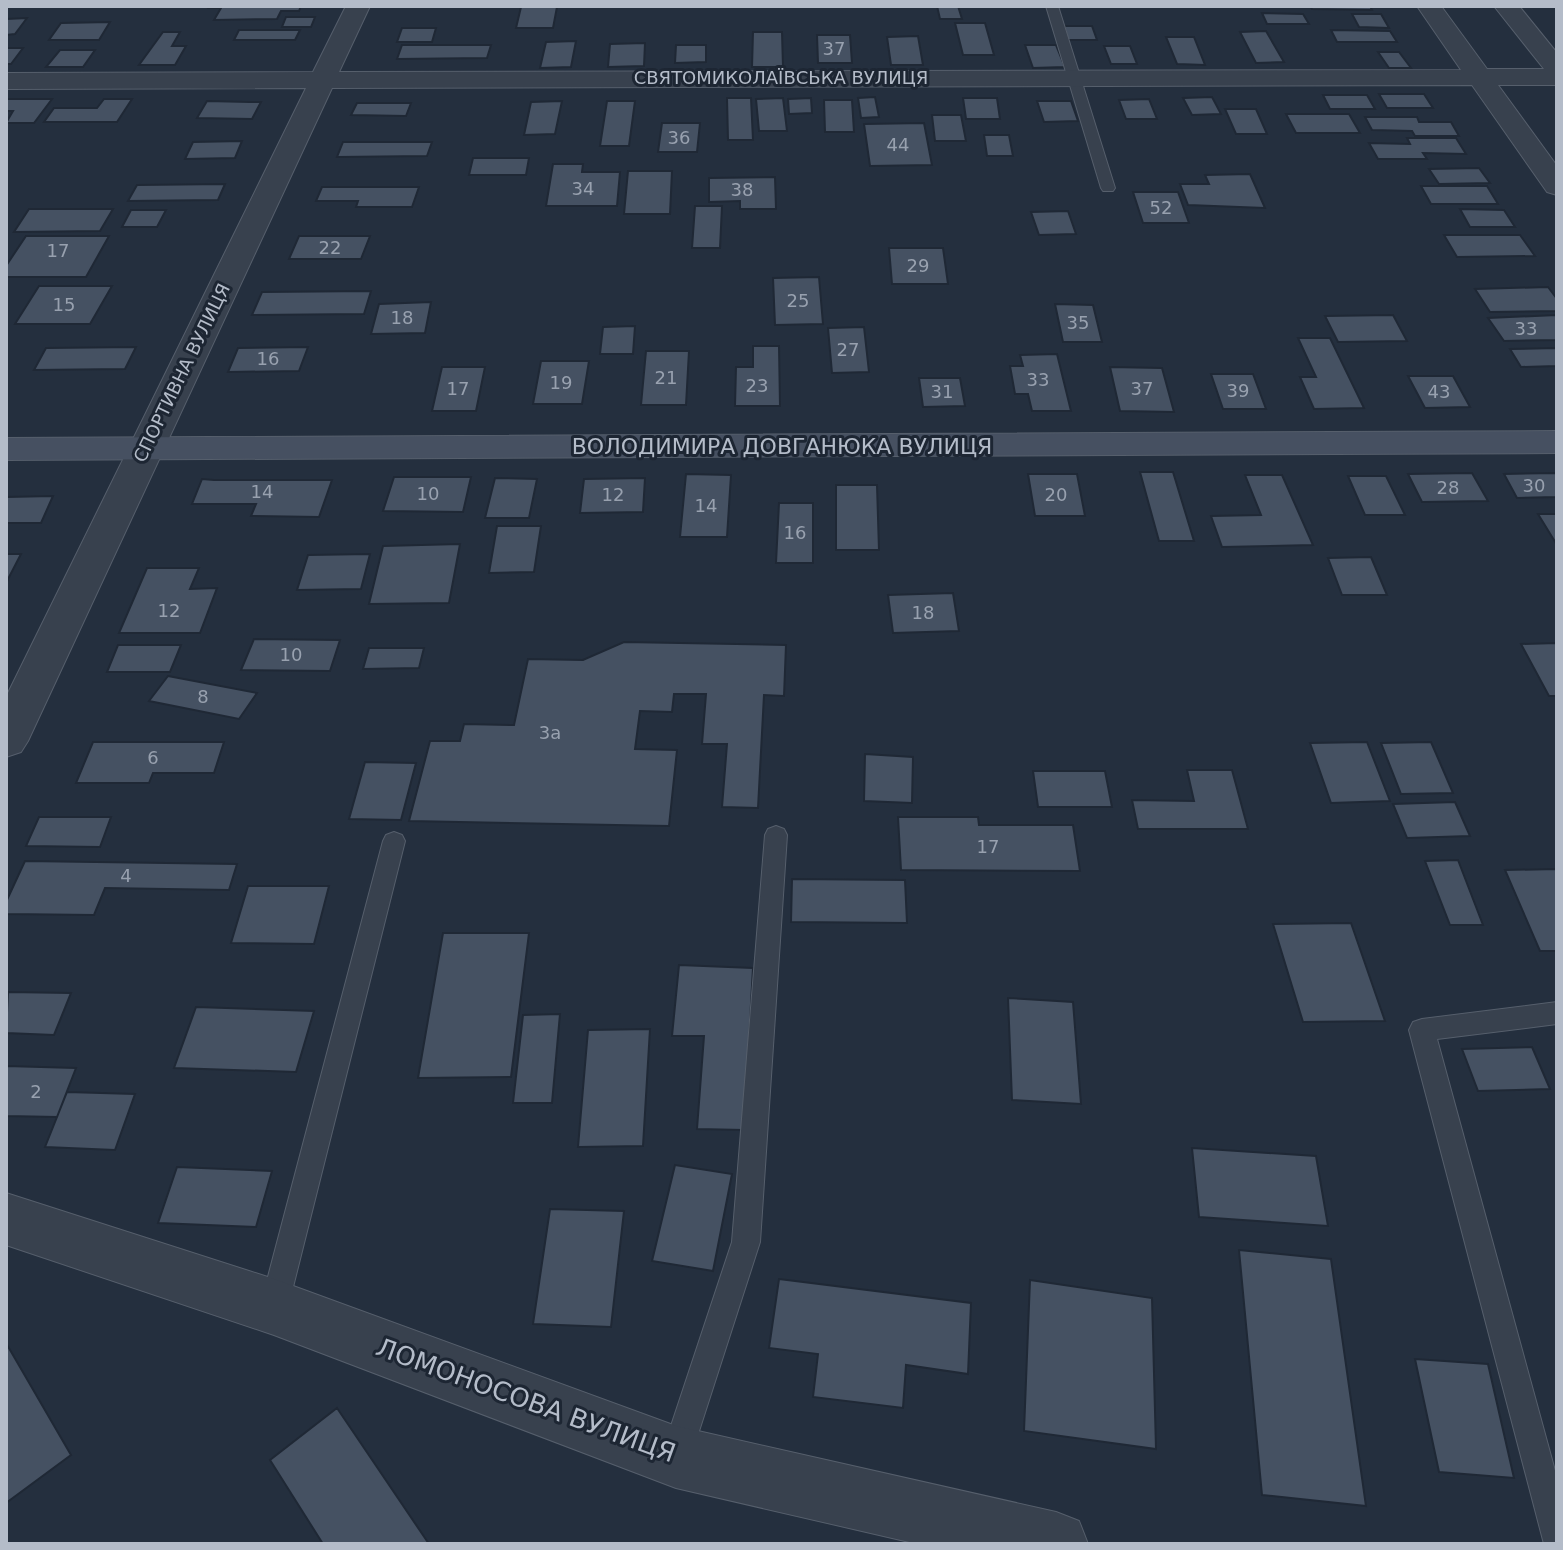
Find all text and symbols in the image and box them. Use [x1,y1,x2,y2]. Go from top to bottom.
house number: 37 [823,38,845,59]
street label: СВЯТОМИКОЛАЇВСЬКА ВУЛИЦЯ [634,67,928,88]
house number: 36 [668,127,690,148]
house number: 44 [887,134,909,155]
house number: 34 [572,178,594,199]
house number: 38 [731,179,753,200]
house number: 52 [1150,197,1172,218]
house number: 22 [319,237,341,258]
house number: 17 [47,240,69,261]
house number: 29 [907,255,929,276]
street label: СПОРТИВНА ВУЛИЦЯ [129,280,234,466]
house number: 25 [787,290,809,311]
house number: 15 [53,294,75,315]
house number: 18 [391,307,413,328]
house number: 35 [1067,312,1089,333]
house number: 33 [1515,318,1537,339]
house number: 27 [837,339,859,360]
house number: 16 [257,348,279,369]
house number: 21 [655,367,677,388]
house number: 33 [1027,369,1049,390]
house number: 19 [550,372,572,393]
house number: 23 [746,375,768,396]
house number: 17 [447,378,469,399]
house number: 37 [1131,378,1153,399]
house number: 39 [1227,380,1249,401]
house number: 31 [931,381,953,402]
house number: 43 [1428,381,1450,402]
street label: ВОЛОДИМИРА ДОВГАНЮКА ВУЛИЦЯ [572,434,992,459]
house number: 30 [1523,475,1545,496]
house number: 28 [1437,477,1459,498]
house number: 14 [251,481,273,502]
house number: 10 [417,483,439,504]
house number: 12 [602,484,624,505]
house number: 20 [1045,484,1067,505]
house number: 14 [695,495,717,516]
house number: 16 [784,522,806,543]
house number: 12 [158,600,180,621]
house number: 18 [912,602,934,623]
house number: 10 [280,644,302,665]
house number: 8 [197,686,209,707]
house number: 3а [539,722,561,743]
house number: 6 [147,747,159,768]
house number: 17 [977,836,999,857]
house number: 4 [120,865,132,886]
house number: 2 [30,1081,42,1102]
street label: ЛОМОНОСОВА ВУЛИЦЯ [372,1332,680,1468]

